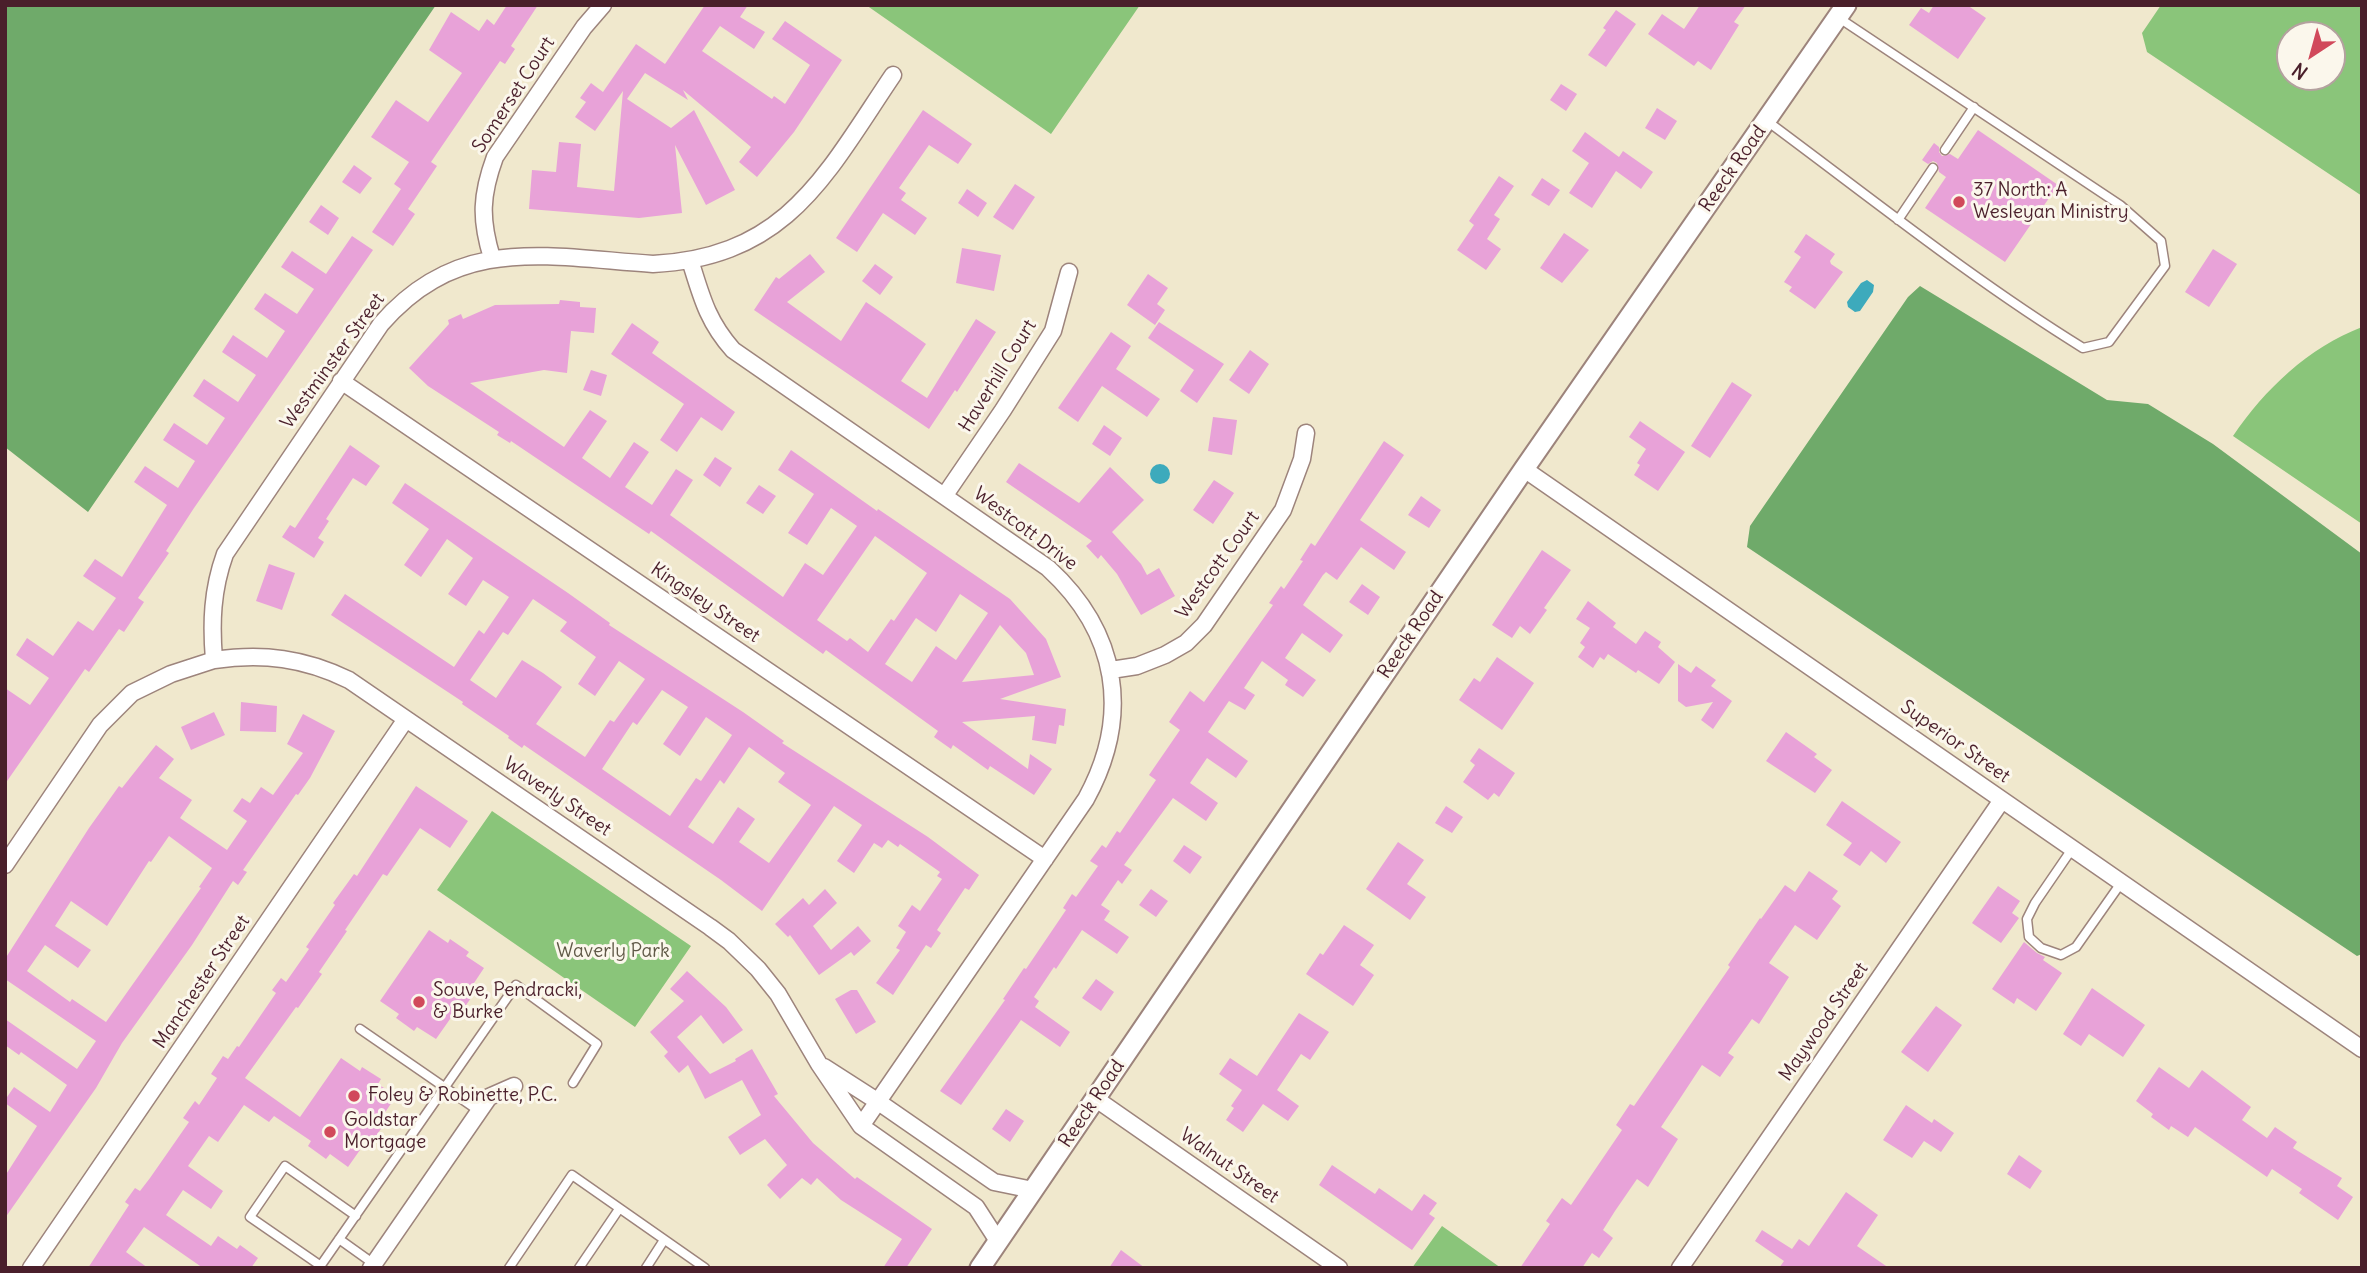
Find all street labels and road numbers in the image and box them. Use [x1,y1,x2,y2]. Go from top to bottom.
street label: Somerset Court [468,33,560,157]
street label: Reeck Road [1695,121,1771,217]
street label: Westminster Street [276,289,390,433]
street label: Haverhill Court [954,316,1042,436]
street label: Westcott Drive [969,483,1081,575]
street label: Westcott Court [1171,507,1265,623]
street label: Kingsley Street [646,558,764,648]
street label: Reeck Road [1373,587,1449,683]
street label: Superior Street [1896,696,2014,788]
street label: Waverly Street [499,753,615,841]
street label: Manchester Street [149,911,255,1053]
street label: Maywood Street [1775,958,1873,1086]
street label: Reeck Road [1054,1056,1130,1152]
street label: Walnut Street [1175,1124,1283,1208]

